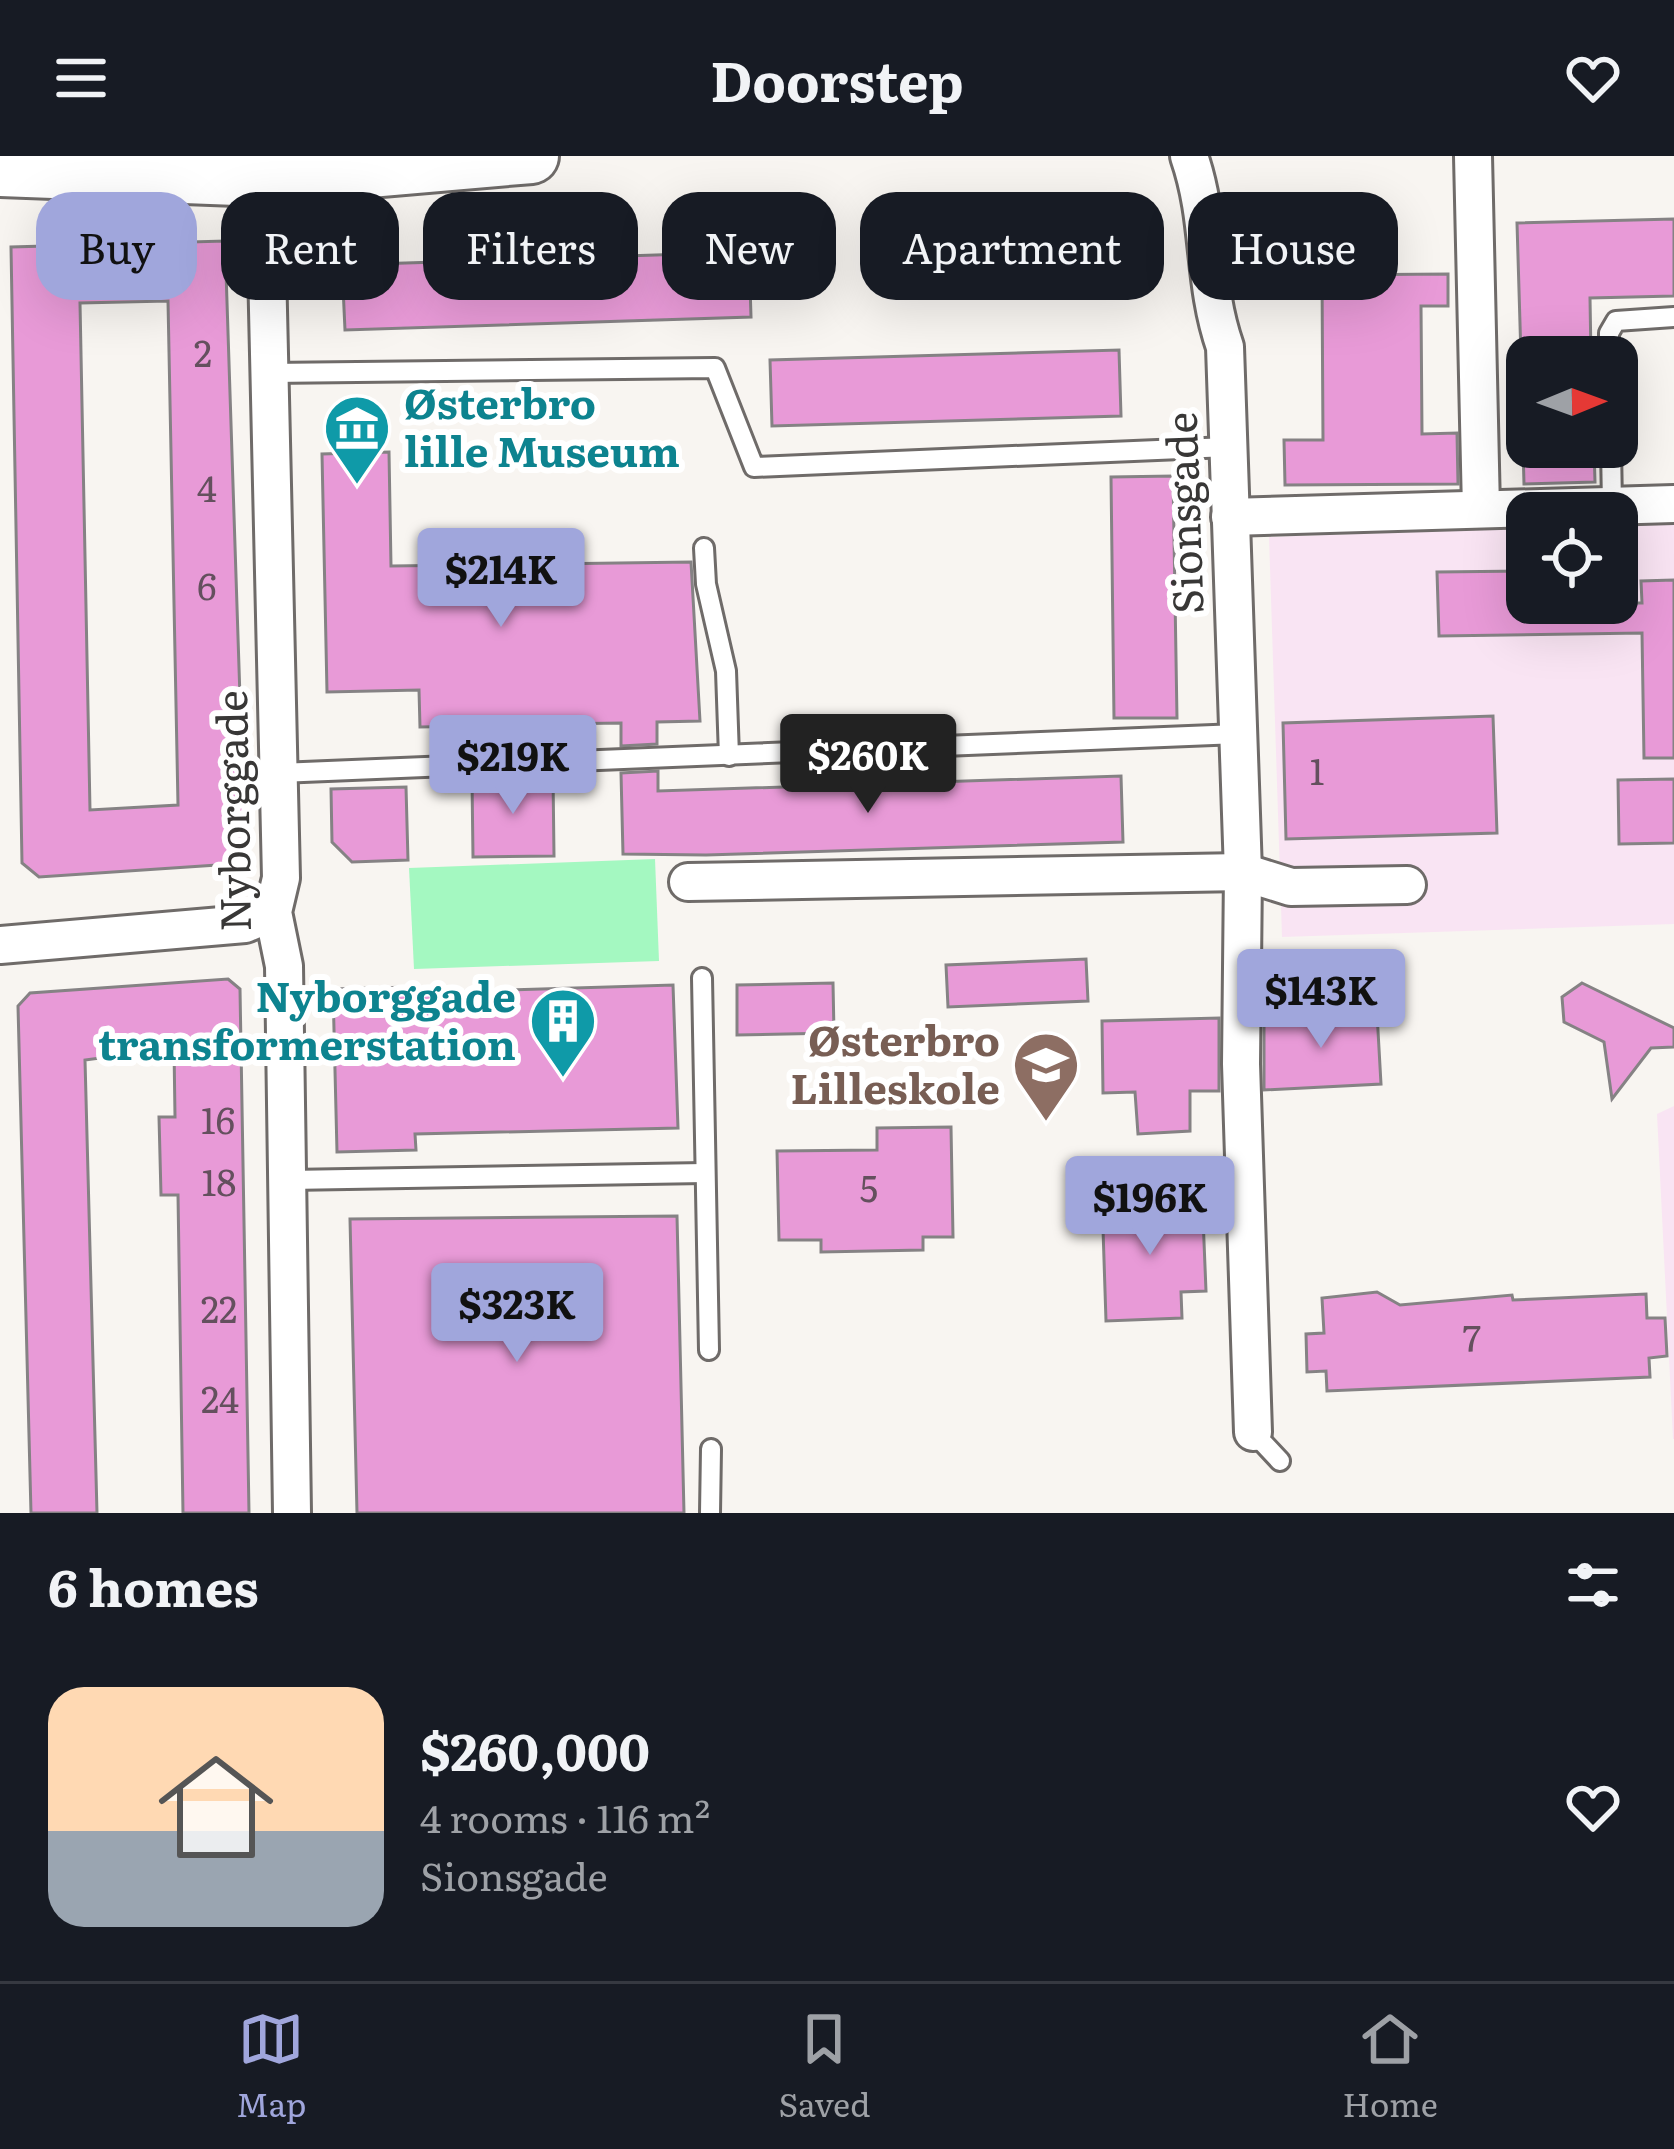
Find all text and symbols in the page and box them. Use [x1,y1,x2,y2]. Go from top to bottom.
text: Doorstep [710,38,964,119]
icon: menu [48,45,114,111]
icon: heart [1560,45,1626,111]
chip: Buy [36,192,197,300]
chip: Rent [221,192,399,300]
chip: Filters [423,192,638,300]
chip: New [662,192,836,300]
chip: Apartment [860,192,1164,300]
chip: House [1188,192,1398,300]
house number: 2 [194,325,212,378]
north arrow [1506,336,1638,468]
map controls [1506,336,1638,624]
place label: Østerbro lille Museum [404,370,680,480]
museum icon: Østerbro lille Museum [322,393,392,487]
street label: Sionsgade [1147,411,1217,615]
house number: 4 [197,460,217,513]
button: locate [1506,492,1638,624]
pin: $214K [417,528,585,630]
text: $214K [445,538,557,596]
house number: 6 [197,558,217,611]
street label: Nyborggade [198,690,264,932]
pin: $260K [784,714,952,816]
pin: $219K [429,715,597,817]
text: $260K [807,724,929,782]
text: $219K [456,725,570,783]
house number: 1 [1310,743,1324,796]
pin: $143K [1237,949,1405,1051]
text: $143K [1264,959,1378,1017]
place label: Nyborggade transformerstation [98,963,516,1073]
building icon: Nyborggade transformerstation [528,986,598,1080]
place label: Østerbro Lilleskole [791,1007,1000,1117]
school or university icon: Østerbro Lilleskole [1011,1030,1081,1124]
house number: 16 [201,1092,235,1145]
house number: 18 [202,1154,236,1207]
pin: $196K [1066,1156,1234,1258]
house number: 5 [860,1160,878,1213]
text: $196K [1092,1166,1208,1224]
pin: $323K [433,1263,601,1365]
text: $323K [458,1273,576,1331]
house number: 22 [201,1281,237,1334]
house number: 7 [1463,1310,1481,1363]
house number: 24 [201,1371,239,1424]
text: 6 homes [48,1547,259,1623]
icon: filters [1560,1552,1626,1618]
text: $260,000 [420,1711,650,1787]
icon: home [144,1735,288,1879]
icon: heart [1560,1774,1626,1840]
text: 4 rooms · 116 m² [420,1787,710,1845]
text: Sionsgade [420,1845,608,1903]
tab: Map [236,2006,306,2127]
tab: Saved [779,2006,870,2127]
tab: Home [1343,2006,1438,2127]

